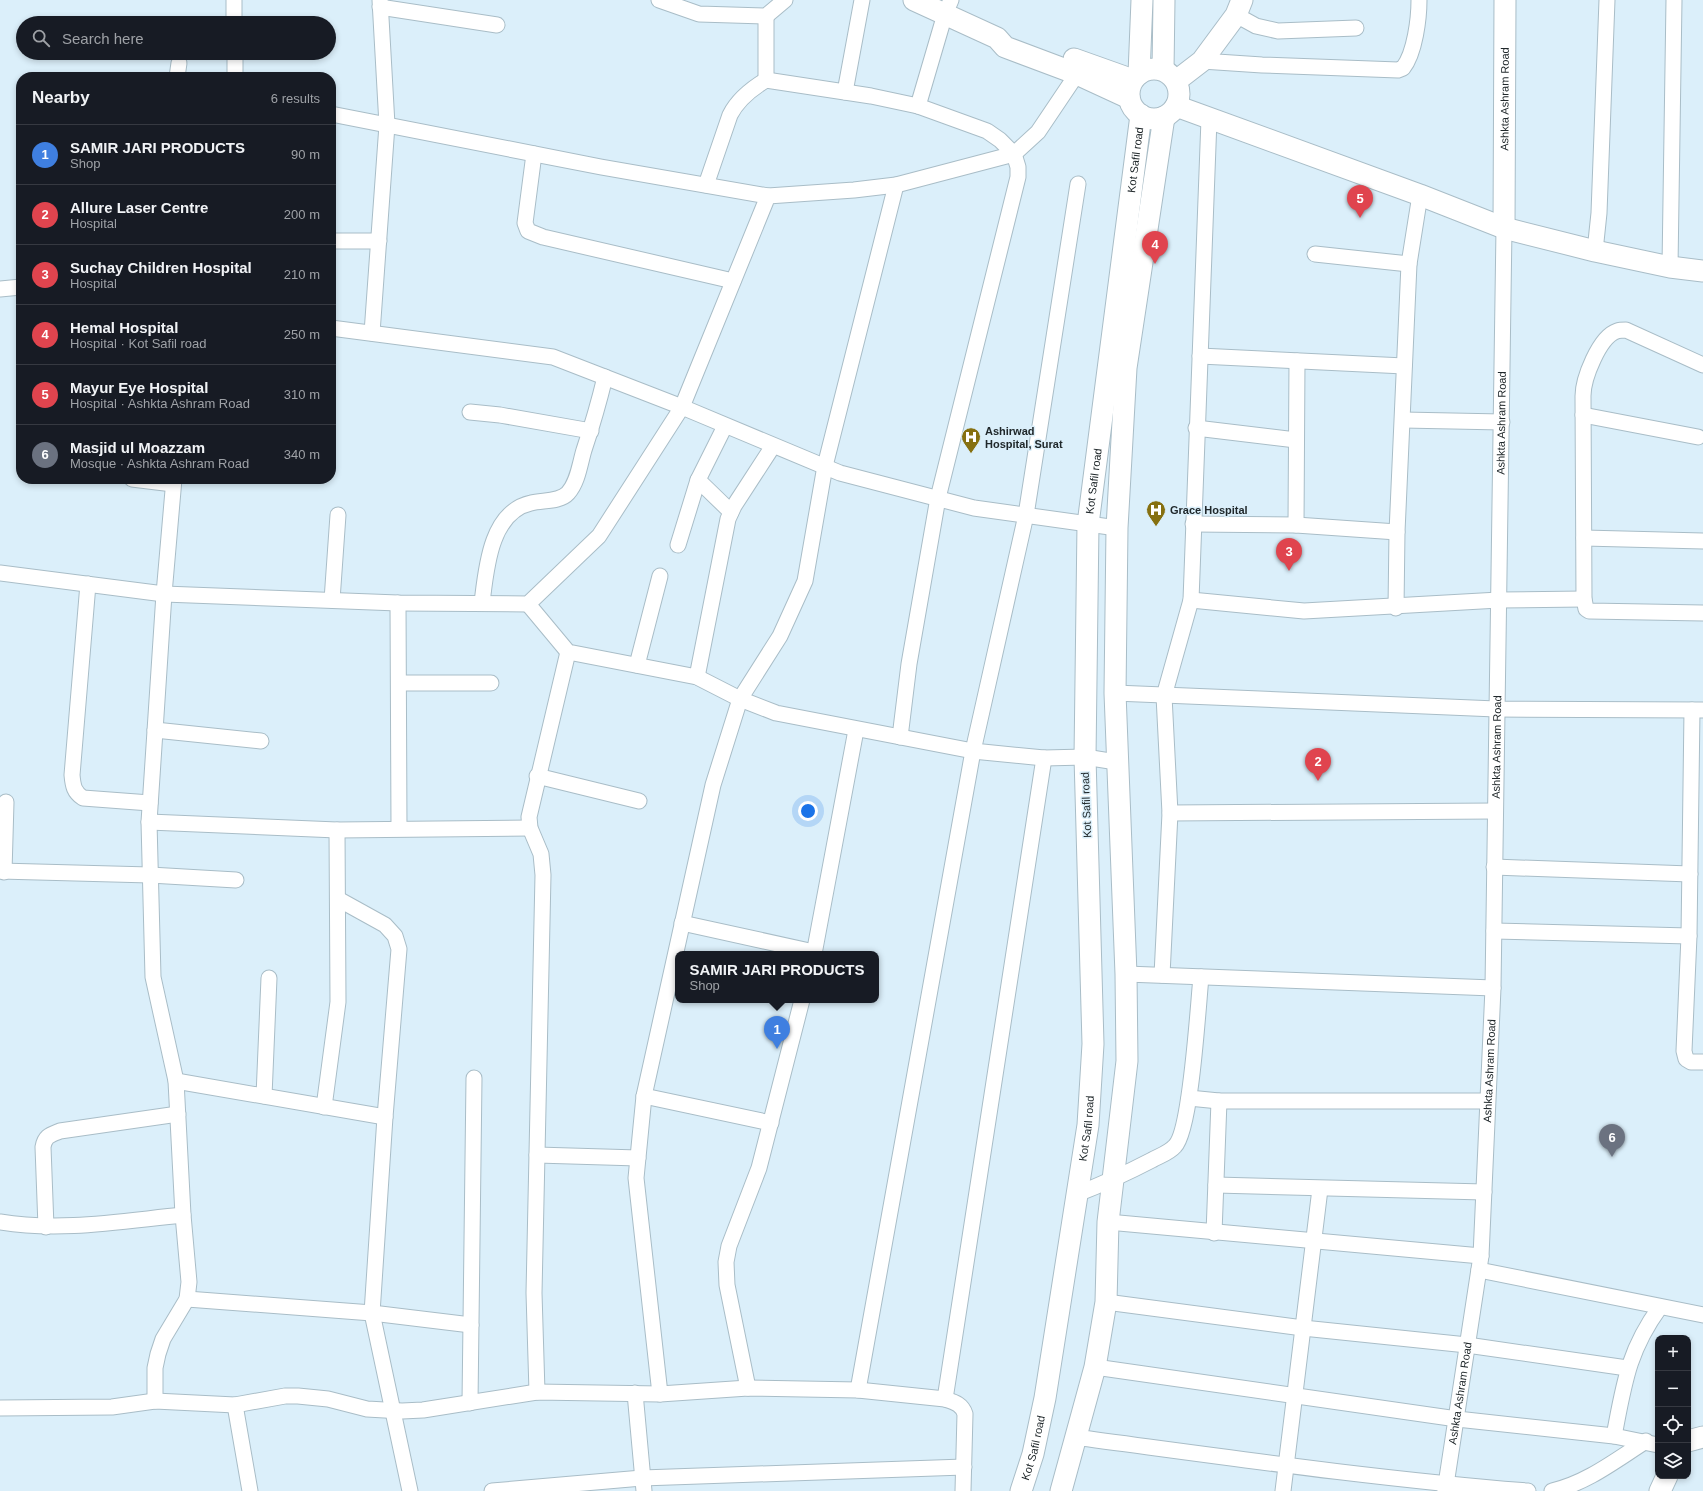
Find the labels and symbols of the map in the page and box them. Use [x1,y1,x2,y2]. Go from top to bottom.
street label: Ashkta Ashram Road [1498,47,1511,151]
street label: Kot Safil road [1125,126,1145,193]
pin: 5 [1347,185,1373,218]
pin: 4 [1142,231,1168,264]
street label: Ashkta Ashram Road [1494,371,1508,475]
place label: Ashirwad Hospital, Surat [985,425,1063,450]
hospital icon: Ashirwad Hospital, Surat [960,426,982,454]
street label: Kot Safil road [1083,448,1104,515]
hospital icon: Grace Hospital [1145,499,1167,527]
place label: Grace Hospital [1170,504,1248,516]
pin: 3 [1276,538,1302,571]
street label: Ashkta Ashram Road [1490,695,1503,799]
pin: 2 [1305,748,1331,781]
street label: Kot Safil road [1079,772,1093,838]
your location [798,801,818,821]
pin: 1 [764,1016,790,1049]
street label: Ashkta Ashram Road [1481,1019,1498,1123]
street label: Kot Safil road [1076,1095,1096,1162]
pin: 6 [1599,1124,1625,1157]
street label: Ashkta Ashram Road [1446,1341,1474,1445]
street label: Kot Safil road [1019,1414,1047,1482]

